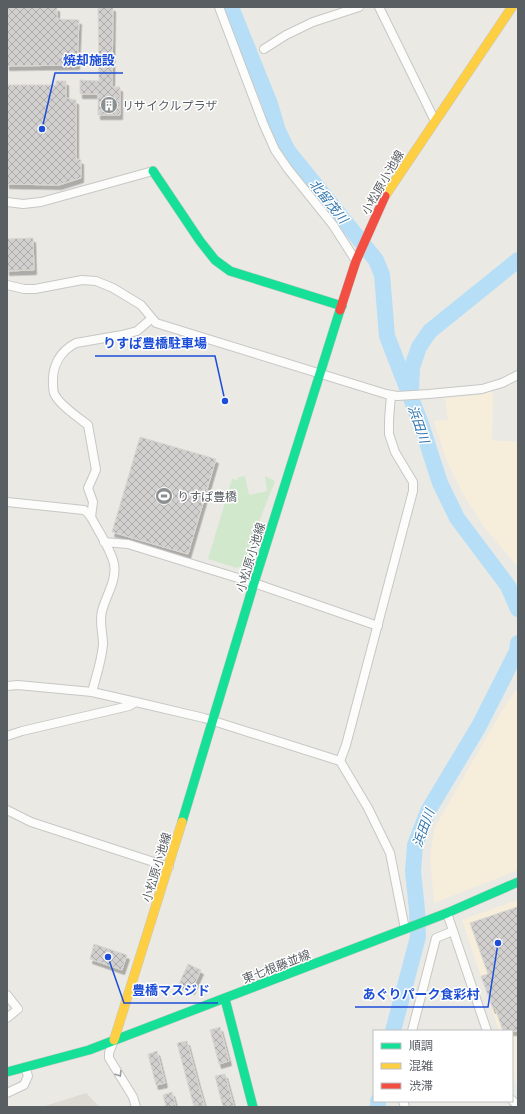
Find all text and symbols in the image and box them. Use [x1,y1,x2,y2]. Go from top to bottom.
callout: 焼却施設 [55,48,123,73]
text: 焼却施設 [63,52,115,68]
building icon: リサイクルプラザ [99,95,119,115]
place label: リサイクルプラザ [122,98,217,112]
street label: 小松原小池線 [358,147,406,217]
water label: 北留茂川 [306,176,353,228]
callout: りすぱ豊橋駐車場 [95,331,215,356]
text: りすぱ豊橋駐車場 [103,335,207,351]
water label: 浜田川 [405,403,434,447]
sports icon: りすぱ豊橋 [154,486,174,506]
place label: りすぱ豊橋 [177,489,237,503]
street label: 小松原小池線 [233,521,267,593]
water label: 浜田川 [409,805,438,849]
street label: 小松原小池線 [139,831,173,903]
street label: 東七根藤並線 [240,947,312,985]
callout: 豊橋マスジド [124,978,218,1003]
text: 豊橋マスジド [132,982,210,998]
callout: あぐりパーク食彩村 [355,982,488,1007]
text: あぐりパーク食彩村 [362,986,480,1002]
legend [373,1030,513,1102]
text: 順調 [409,1038,433,1052]
text: 混雑 [409,1058,433,1072]
one-way arrow [114,1070,122,1077]
text: 渋滞 [409,1078,433,1092]

